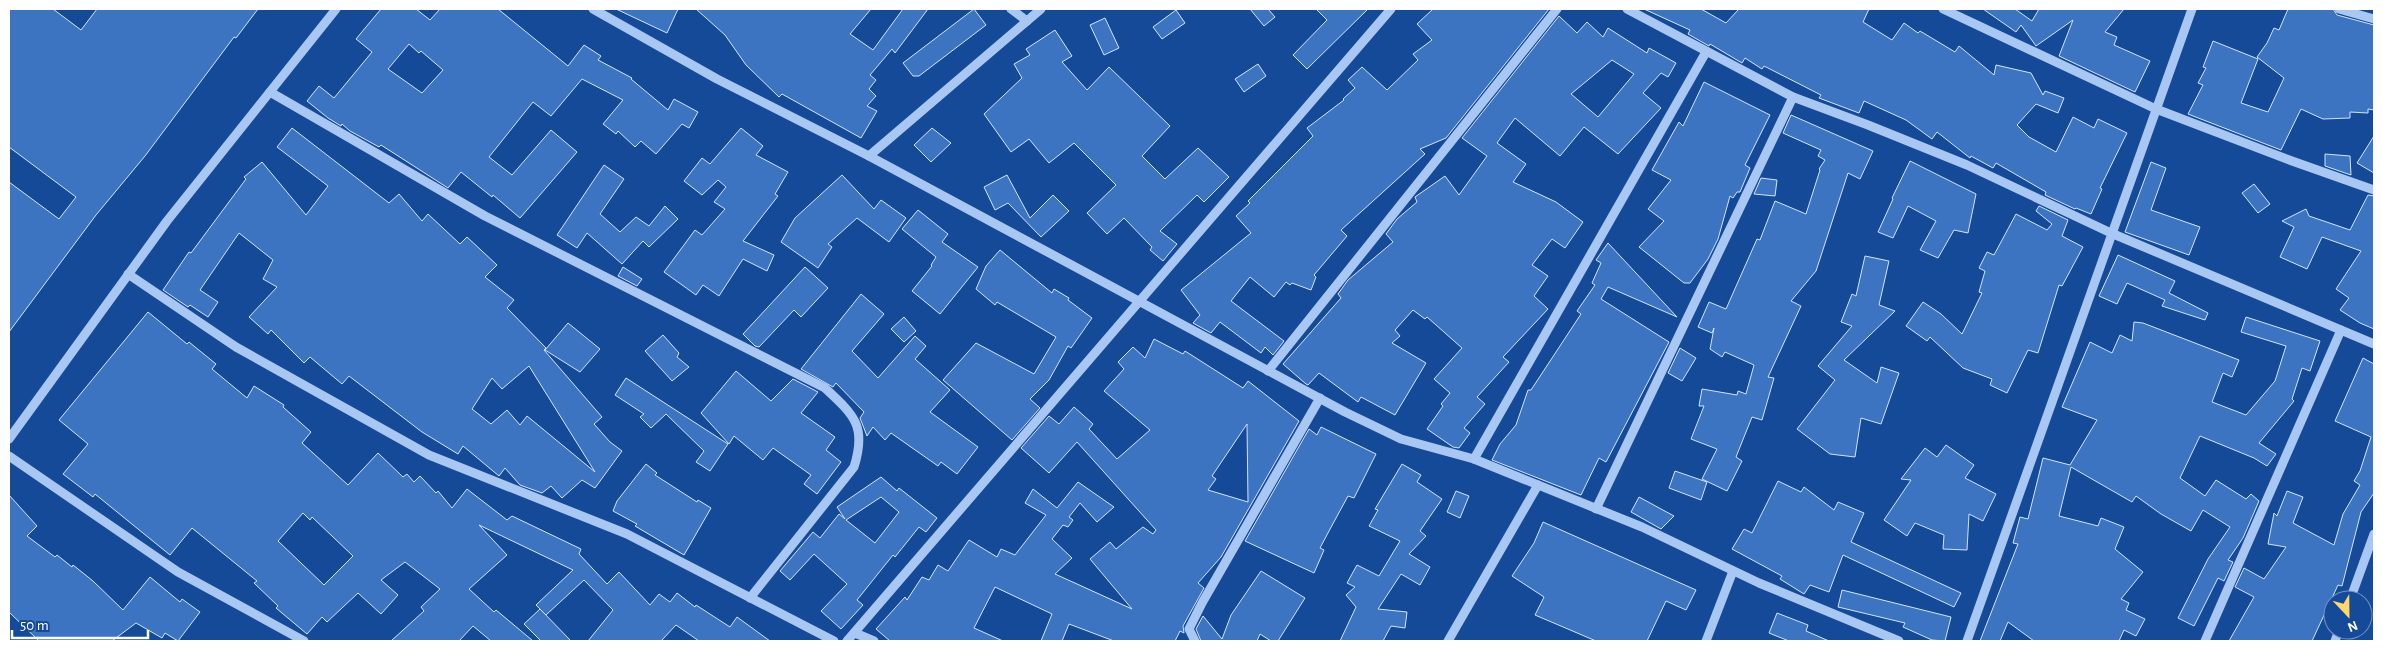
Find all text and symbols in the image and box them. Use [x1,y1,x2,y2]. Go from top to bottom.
north arrow [2323,590,2373,640]
scale bar [12,608,149,640]
text: 50 m [20,618,49,633]
text: N [2345,618,2360,634]

